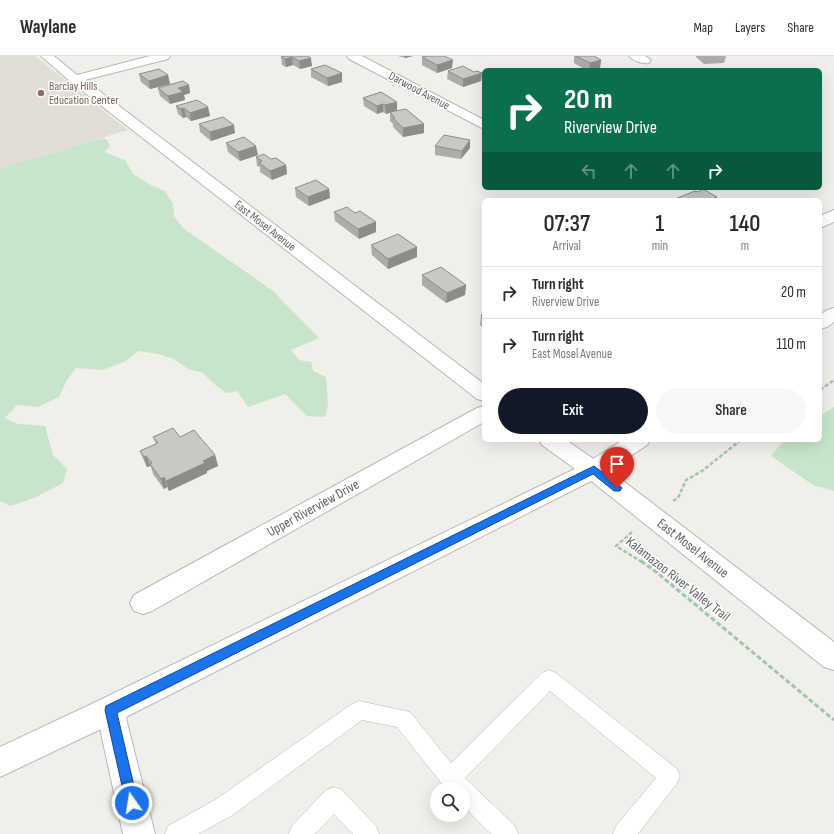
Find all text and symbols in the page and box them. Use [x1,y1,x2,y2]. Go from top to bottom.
text: Waylane [20,16,76,39]
text: Map [693,19,713,36]
text: Layers [735,19,765,36]
text: Share [787,19,814,36]
street label: Darwood Avenue [386,69,452,113]
place label: Barclay Hills Education Center [49,79,119,108]
text: 20 m [564,83,613,116]
icon: right [498,84,550,136]
marker: Barclay Hills Education Center [36,88,46,98]
text: Riverview Drive [564,117,657,138]
icon: left [578,160,600,182]
icon: ahead [620,160,642,182]
icon: ahead [662,160,684,182]
icon: right [704,160,726,182]
street label: East Mosel Avenue [231,197,299,255]
text: 07:37 [544,209,590,238]
text: 1 [655,209,664,238]
text: 140 [730,209,760,238]
text: Arrival [553,238,581,254]
text: min [652,238,668,254]
text: m [741,238,749,254]
text: Turn right [532,275,584,294]
icon: right [498,282,520,304]
text: 20 m [781,283,806,302]
text: Riverview Drive [532,294,599,310]
text: Turn right [532,327,584,346]
icon: right [498,334,520,356]
text: 110 m [777,335,806,354]
text: East Mosel Avenue [532,346,612,362]
button: Exit [498,388,648,434]
button: Share [656,388,806,434]
pin [600,447,634,488]
icon: arrive [606,453,628,475]
street label: Upper Riverview Drive [264,476,362,540]
street label: East Mosel Avenue [654,515,732,581]
street label: Kalamazoo River Valley Trail [622,533,734,625]
position arrow [111,782,153,824]
map controls [430,782,470,822]
button: search [430,782,470,822]

